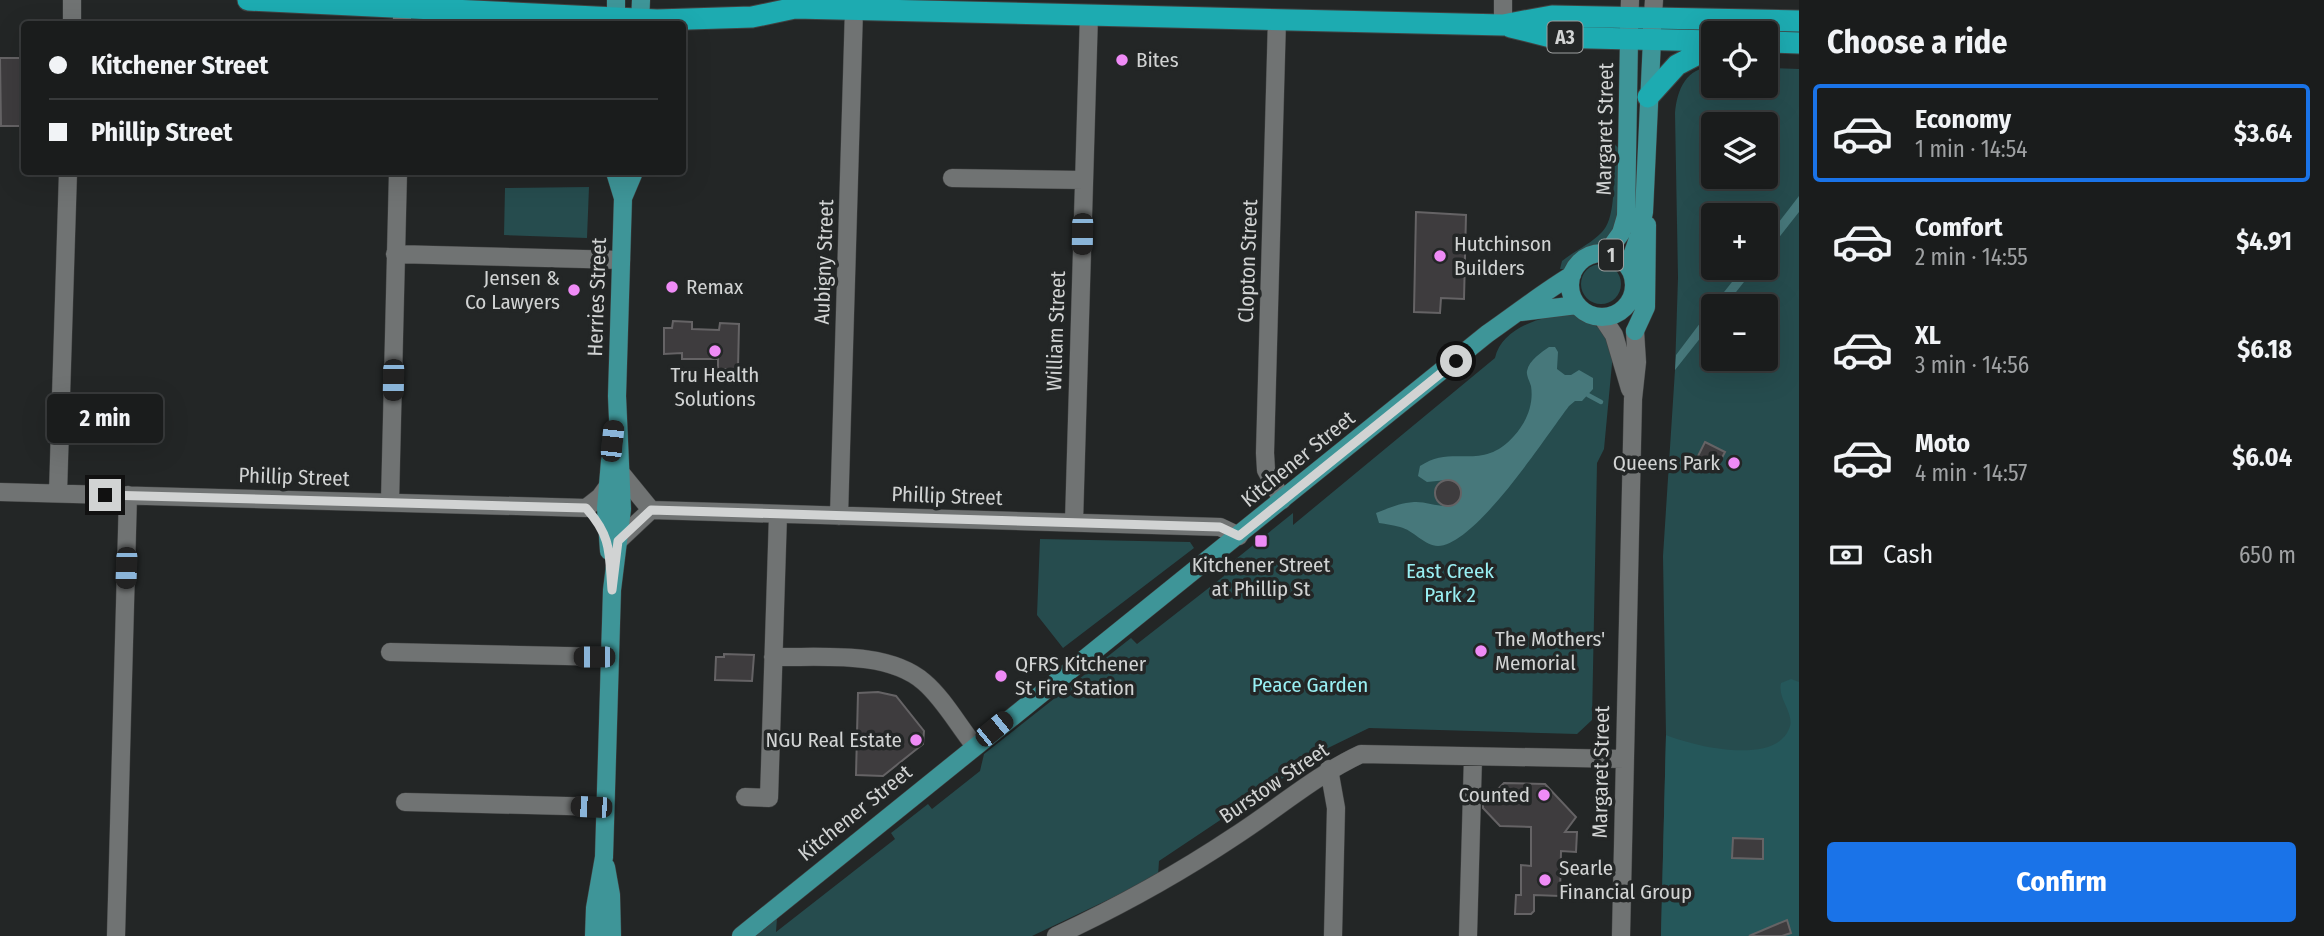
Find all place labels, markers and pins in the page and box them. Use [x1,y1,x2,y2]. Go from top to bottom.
place label: Bites [1136,47,1179,73]
marker: Bites [1114,52,1130,68]
place label: Hutchinson Builders [1454,231,1552,281]
marker: Hutchinson Builders [1432,248,1448,264]
place label: Jensen & Co Lawyers [465,265,560,315]
place label: Remax [686,274,744,300]
marker: Remax [664,279,680,295]
marker: Jensen & Co Lawyers [566,282,582,298]
marker: Tru Health Solutions [707,343,723,359]
place label: Tru Health Solutions [671,362,759,412]
place label: Queens Park [1613,450,1720,476]
marker: Queens Park [1726,455,1742,471]
marker: Kitchener Street at Phillip St [1253,533,1269,549]
place label: Kitchener Street at Phillip St [1192,552,1330,602]
place label: The Mothers' Memorial [1495,626,1605,676]
marker: The Mothers' Memorial [1473,643,1489,659]
place label: QFRS Kitchener St Fire Station [1015,651,1147,701]
marker: QFRS Kitchener St Fire Station [993,668,1009,684]
place label: NGU Real Estate [765,727,902,753]
marker: NGU Real Estate [908,732,924,748]
place label: Counted [1458,782,1530,808]
marker: Counted [1536,787,1552,803]
place label: Searle Financial Group [1559,855,1692,905]
marker: Searle Financial Group [1537,872,1553,888]

